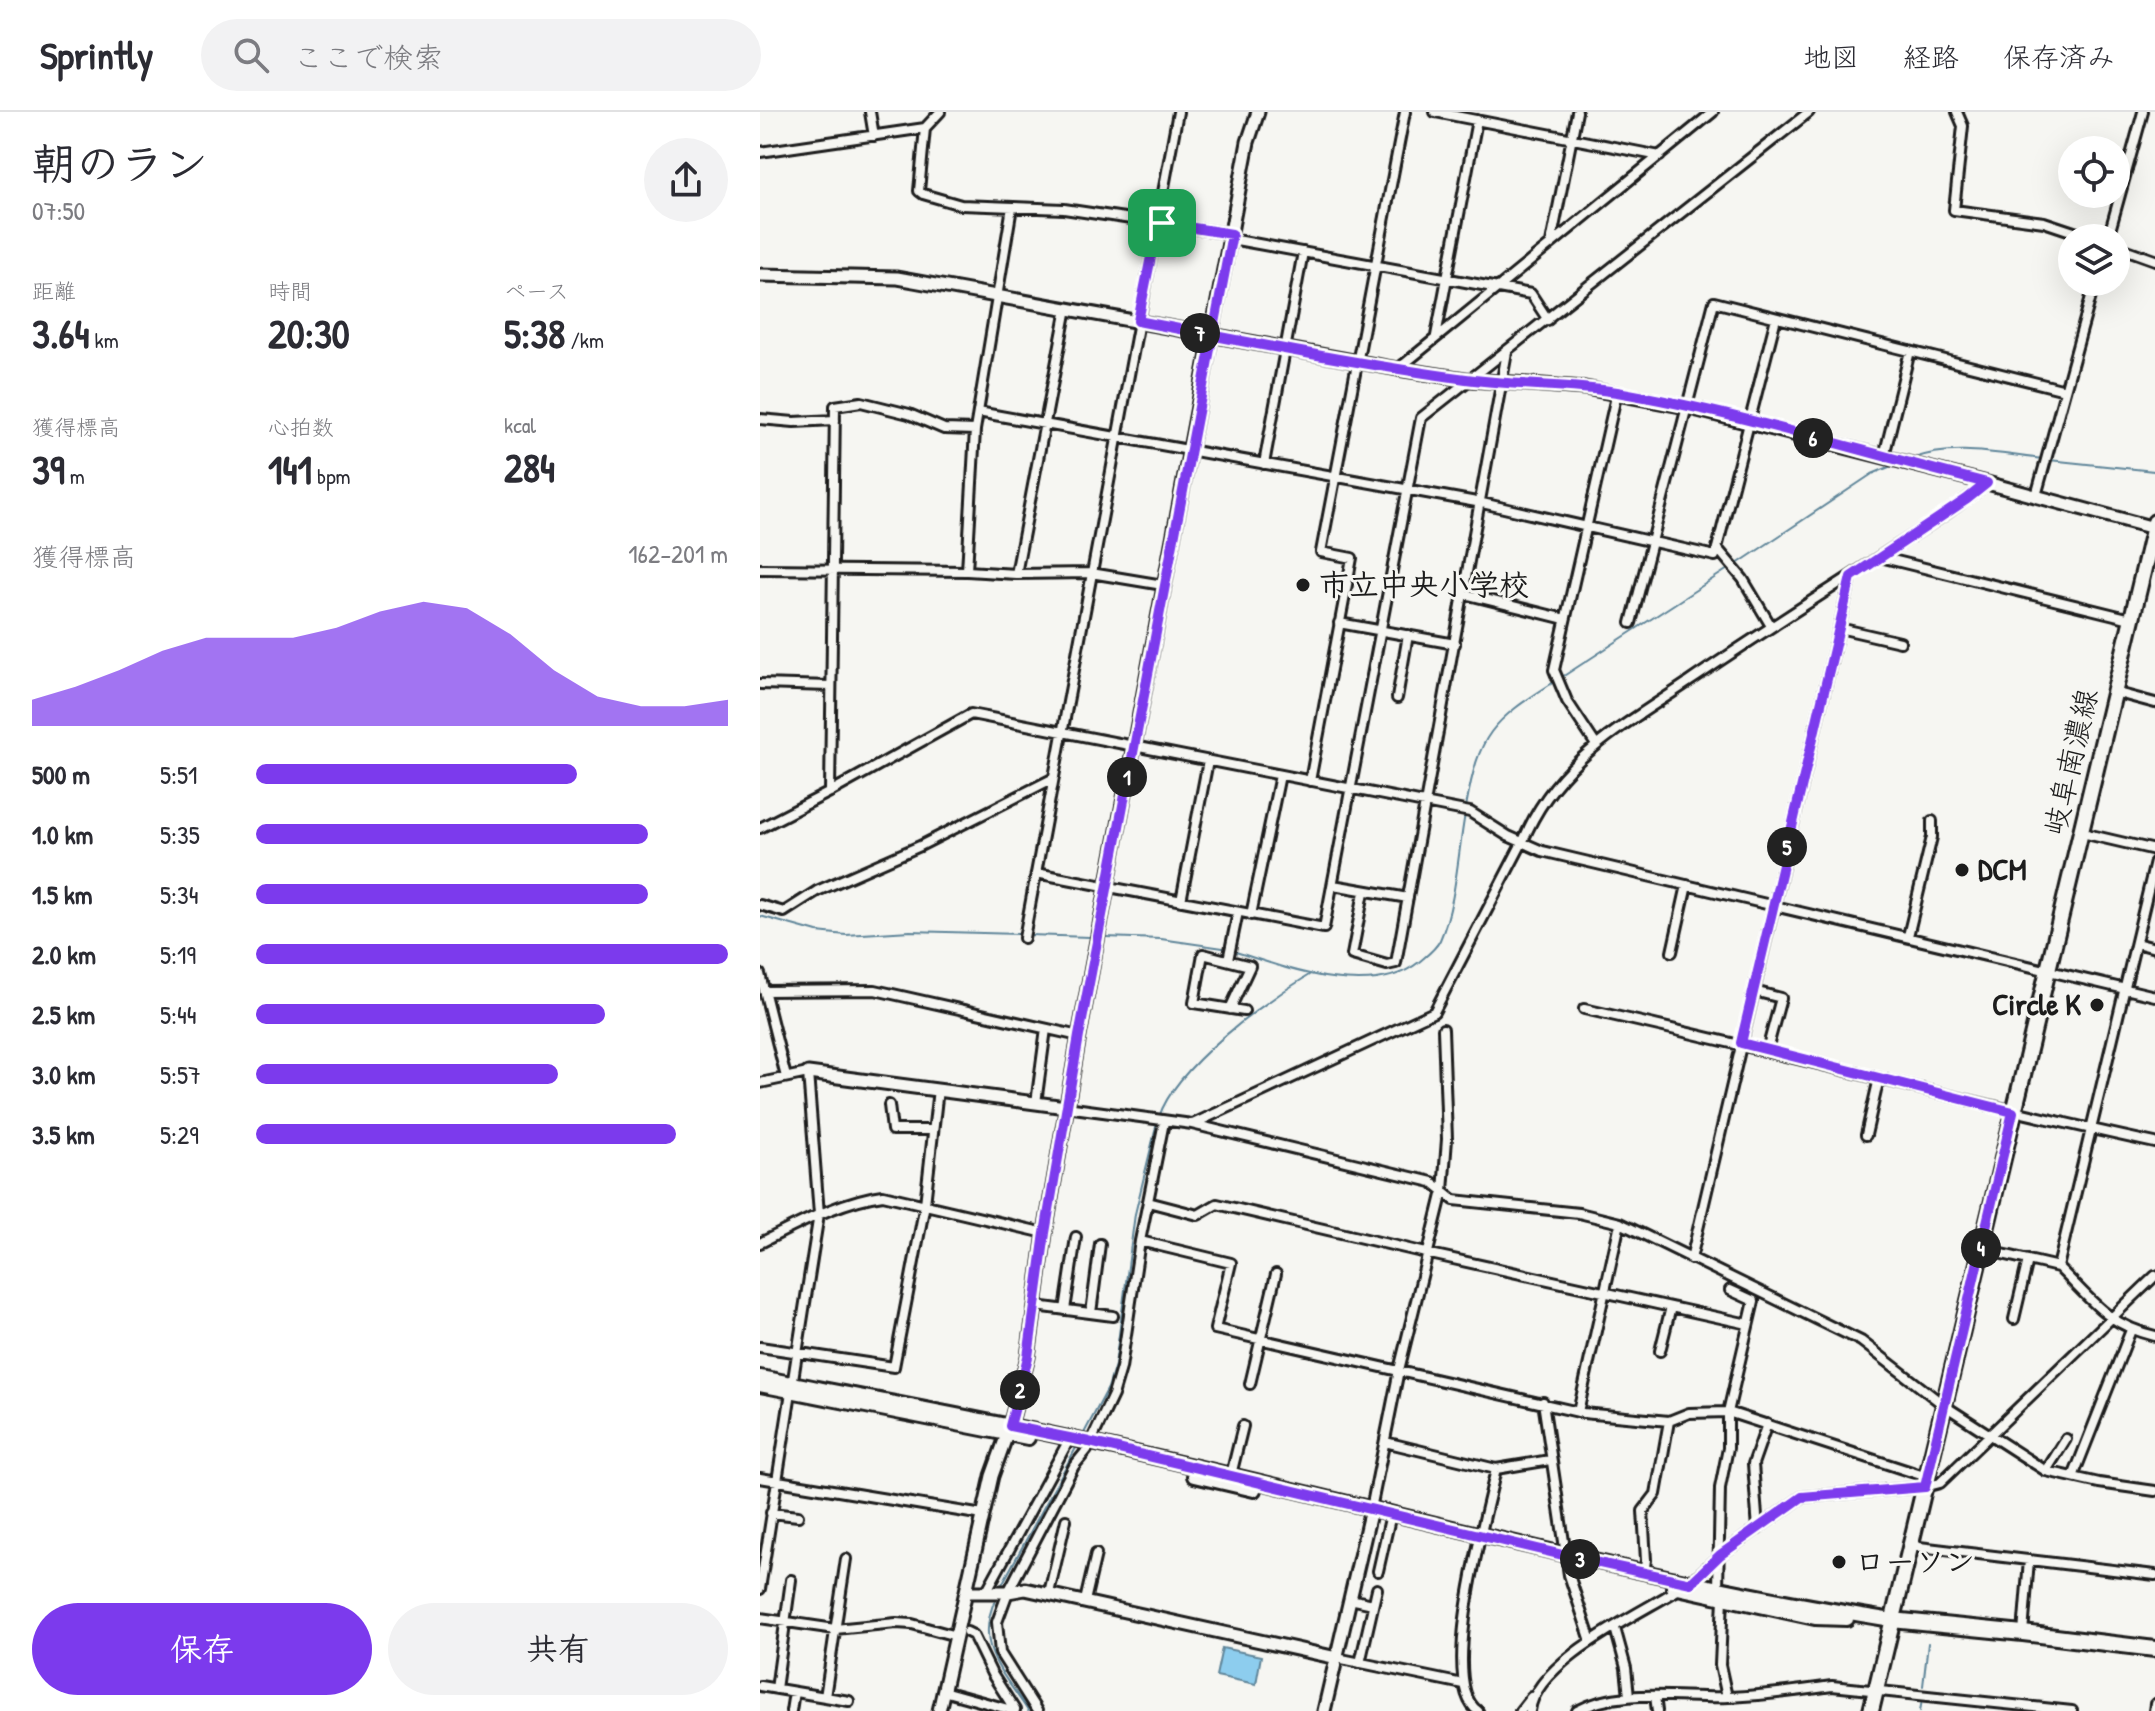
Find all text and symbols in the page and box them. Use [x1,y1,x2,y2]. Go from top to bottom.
search box [201,19,761,91]
text: Sprintly [40,29,153,81]
icon: search [229,33,273,77]
text: ここで検索 [293,37,443,77]
text: 地図 [1803,38,1859,76]
text: 経路 [1903,38,1959,76]
text: 保存済み [2003,38,2115,76]
text: 朝のラン [32,133,208,193]
map controls [2058,136,2130,296]
button: locate [2058,136,2130,208]
button: share [644,138,728,222]
pin [1128,189,1196,257]
text: 07:50 [32,193,85,228]
icon: arrive [1140,201,1184,245]
button: layers [2058,224,2130,296]
text: 距離 [32,276,76,306]
text: 時間 [268,276,312,306]
text: ペース [504,276,569,306]
text: 3.64 [32,306,89,360]
text: 20:30 [268,306,350,360]
text: 5:38 [504,306,565,360]
pin: 7 [1180,313,1220,353]
text: 7 [1195,318,1205,348]
text: km [89,325,119,355]
text: /km [565,325,604,355]
text: kcal [504,410,536,440]
text: 獲得標高 [32,412,120,442]
text: 心拍数 [268,412,334,442]
pin: 6 [1793,418,1833,458]
text: 6 [1809,423,1817,453]
text: 284 [504,440,555,494]
text: 39 [32,442,65,496]
text: 141 [268,442,312,496]
text: m [65,461,85,491]
text: bpm [312,461,351,491]
text: 162–201 m [628,536,728,571]
text: 獲得標高 [32,539,136,574]
place label: 市立中央小学校 [1319,564,1529,604]
marker: 市立中央小学校 [1294,576,1312,594]
street label: 岐阜南濃線 [2034,684,2106,839]
text: 500 m [32,757,90,792]
text: 5:51 [160,757,197,792]
pin: 1 [1107,757,1147,797]
text: 1 [1123,762,1131,792]
text: 1.0 km [32,817,93,852]
text: 5:35 [160,817,200,852]
pin: 5 [1767,827,1807,867]
text: 5 [1782,832,1792,862]
place label: DCM [1978,849,2027,889]
marker: DCM [1953,861,1971,879]
text: 1.5 km [32,877,92,912]
text: 5:34 [160,877,198,912]
text: 2.0 km [32,937,96,972]
text: 5:19 [160,937,196,972]
place label: Circle K [1992,984,2081,1024]
marker: Circle K [2088,996,2106,1014]
text: 2.5 km [32,997,95,1032]
text: 5:44 [160,997,197,1032]
text: 3.0 km [32,1057,95,1092]
text: 5:57 [160,1057,201,1092]
text: 3.5 km [32,1117,95,1152]
text: 5:29 [160,1117,199,1152]
pin: 4 [1961,1228,2001,1268]
text: 4 [1977,1233,1985,1263]
pin: 2 [1000,1370,1040,1410]
text: 2 [1015,1375,1025,1405]
pin: 3 [1560,1539,1600,1579]
place label: ローソン [1855,1541,1975,1581]
text: 3 [1575,1544,1585,1574]
marker: ローソン [1830,1553,1848,1571]
button: 保存 [32,1603,372,1695]
button: 共有 [388,1603,728,1695]

